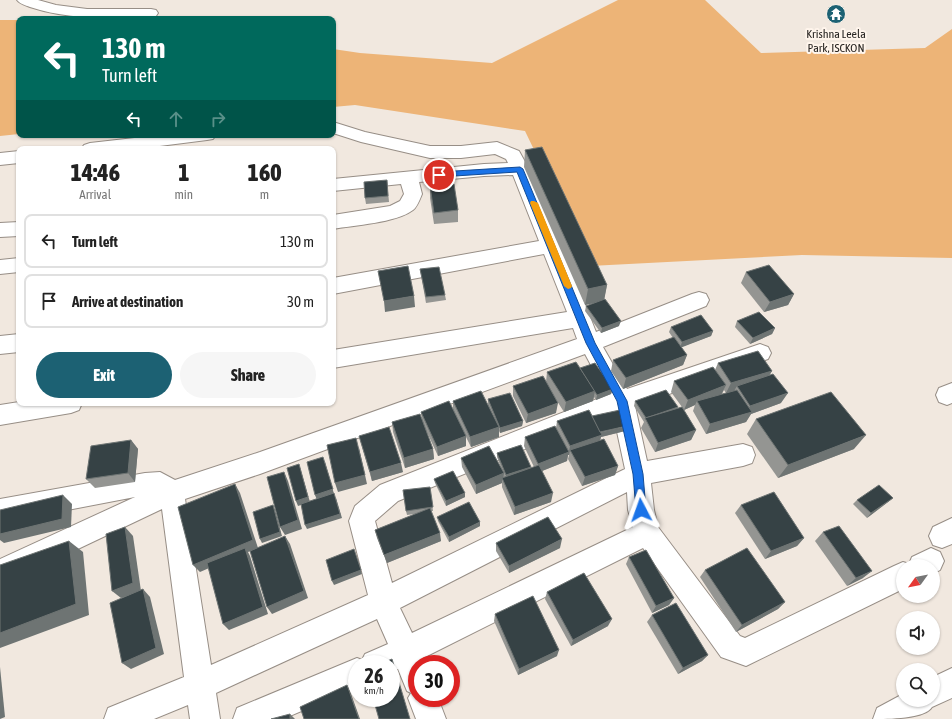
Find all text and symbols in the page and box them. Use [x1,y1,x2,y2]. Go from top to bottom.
temple icon: Krishna Leela Park, ISCKON [825,3,847,25]
place label: Krishna Leela Park, ISCKON [806,27,866,55]
icon: left [36,32,88,84]
text: 130 m [102,32,165,64]
text: Turn left [102,65,157,86]
icon: left [123,108,145,130]
icon: ahead [165,108,187,130]
icon: right [207,108,229,130]
pin [422,158,456,192]
text: 14:46 [71,159,120,186]
text: 1 [178,159,189,186]
text: 160 [248,159,281,186]
icon: arrive [428,164,450,186]
text: Arrival [79,187,111,202]
text: min [174,187,193,202]
text: m [260,187,269,202]
icon: left [38,230,60,252]
text: Turn left [72,233,118,250]
text: 130 m [280,233,314,250]
icon: arrive [38,290,60,312]
text: Arrive at destination [72,293,183,310]
text: 30 m [287,293,314,310]
button: Exit [36,352,172,398]
button: Share [180,352,316,398]
position arrow [620,489,662,531]
north arrow [896,559,940,603]
map controls [896,559,940,707]
button: sound [896,611,940,655]
speed limit sign: 30 [408,655,460,707]
button: search [896,663,940,707]
text: 26 [365,664,383,687]
text: km/h [364,685,384,696]

